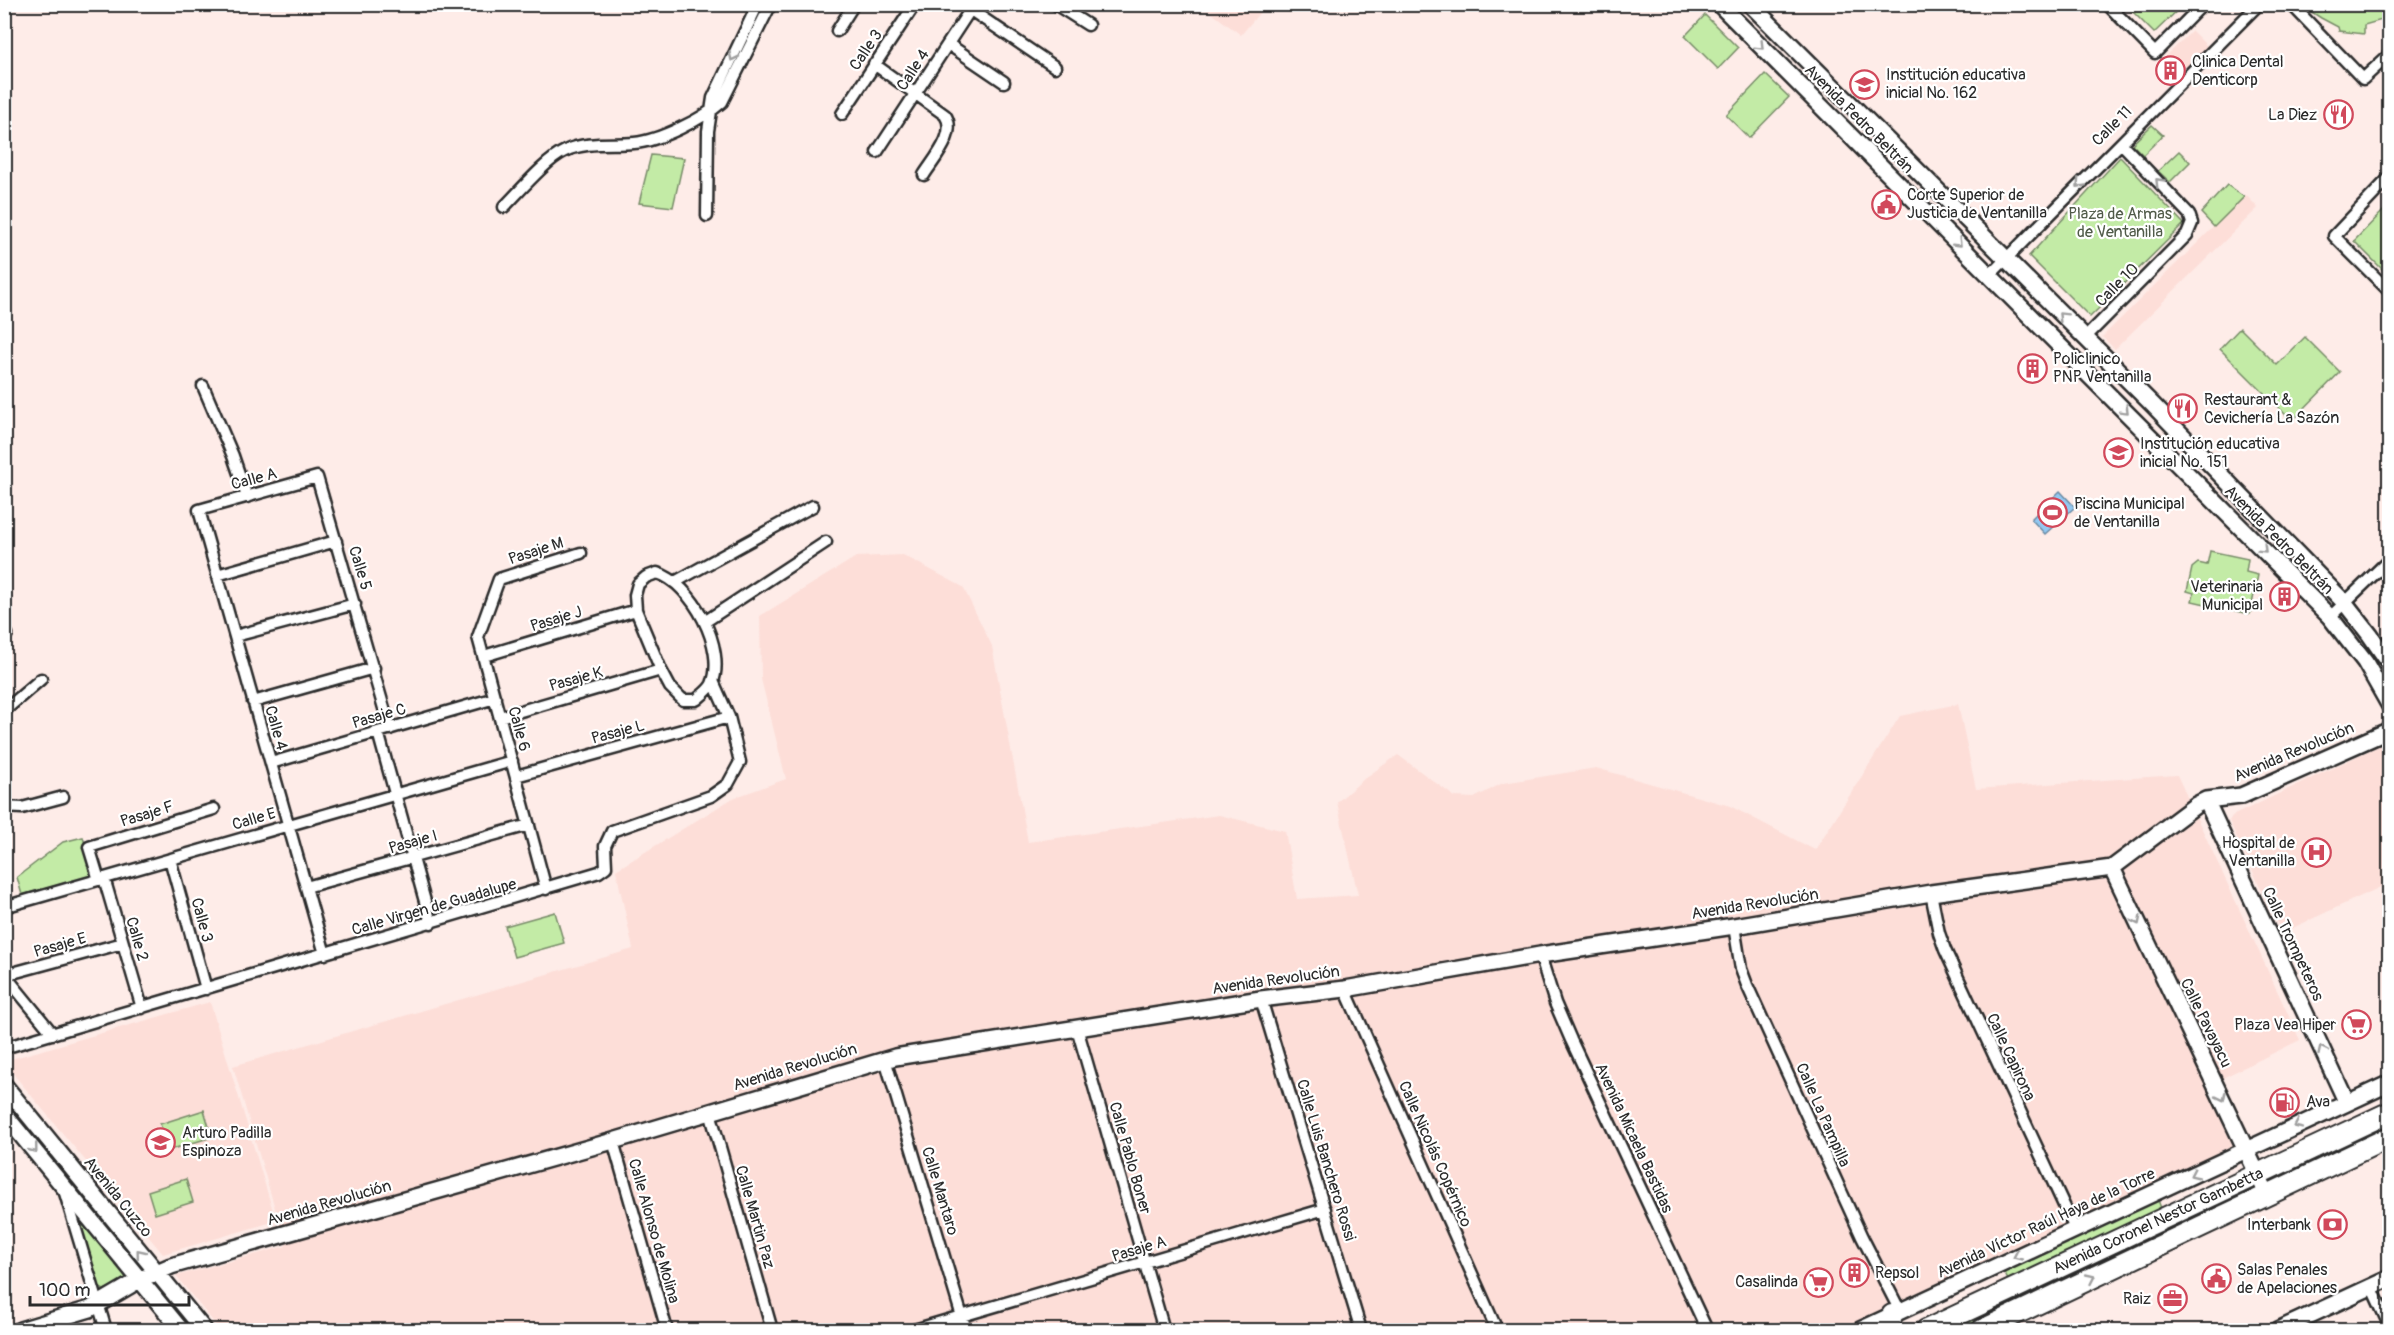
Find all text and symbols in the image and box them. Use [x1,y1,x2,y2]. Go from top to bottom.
street label: Calle 3 [845,26,887,74]
one-way arrow [1753,38,1764,49]
street label: Calle 4 [892,45,934,95]
one-way arrow [728,51,740,62]
place label: Clinica Dental Denticorp [2192,52,2284,90]
building icon: Clinica Dental Denticorp [2155,55,2187,87]
street label: Avenida Pedro Beltrán [1800,60,1918,178]
place label: Institución educativa inicial No. 162 [1886,65,2026,103]
school or university icon: Institución educativa inicial No. 162 [1849,68,1881,100]
restaurant icon: La Diez [2322,99,2354,131]
street label: Calle 11 [2088,102,2136,150]
place label: La Diez [2268,105,2317,125]
one-way arrow [2076,177,2087,188]
one-way arrow [2155,178,2166,189]
place label: Corte Superior de Justicia de Ventanilla [1907,185,2047,223]
public building icon: Corte Superior de Justicia de Ventanilla [1870,188,1902,220]
park label: Plaza de Armas de Ventanilla [2068,204,2172,242]
one-way arrow [1950,235,1961,246]
street label: Calle 10 [2091,259,2143,311]
one-way arrow [2059,313,2070,324]
place label: Policlinico PNP Ventanilla [2053,349,2151,387]
building icon: Policlinico PNP Ventanilla [2016,352,2048,384]
place label: Restaurant & Cevichería La Sazón [2204,390,2339,428]
restaurant icon: Restaurant & Cevichería La Sazón [2167,393,2199,425]
one-way arrow [2118,403,2129,414]
place label: Institución educativa inicial No. 151 [2140,434,2280,472]
school or university icon: Institución educativa inicial No. 151 [2103,437,2135,469]
street label: Calle A [229,463,279,495]
street label: Avenida Pedro Beltrán [2220,481,2338,599]
place label: Piscina Municipal de Ventanilla [2074,494,2185,532]
sports icon: Piscina Municipal de Ventanilla [2037,497,2069,529]
street label: Pasaje M [506,533,566,569]
one-way arrow [2255,541,2266,552]
street label: Calle 5 [344,544,376,592]
place label: Veterinaria Municipal [2190,577,2263,615]
building icon: Veterinaria Municipal [2268,580,2300,612]
street label: Pasaje J [528,602,585,636]
street label: Pasaje K [547,662,605,696]
street label: Pasaje C [350,699,408,733]
street label: Calle 4 [260,703,292,753]
street label: Calle 6 [503,704,535,754]
street label: Pasaje L [589,715,647,749]
street label: Avenida Revolución [2231,718,2357,786]
street label: Pasaje F [118,796,177,832]
street label: Calle E [230,803,278,835]
street label: Pasaje I [386,826,440,858]
place label: Hospital de Ventanilla [2222,833,2295,871]
hospital icon: Hospital de Ventanilla [2300,836,2332,868]
street label: Calle Virgen de Guadalupe [349,874,519,940]
street label: Avenida Revolución [1690,884,1820,924]
street label: Calle Trompeteros [2258,884,2328,1004]
street label: Calle 3 [186,896,218,944]
one-way arrow [2130,914,2142,925]
street label: Calle 2 [121,915,153,964]
street label: Pasaje E [31,928,89,962]
street label: Avenida Revolución [1211,961,1341,999]
street label: Calle Pavayacu [2176,975,2236,1071]
supermarket icon: Plaza Vea Hiper [2341,1009,2373,1041]
street label: Calle Capirona [1982,1010,2040,1104]
place label: Plaza Vea Hiper [2234,1015,2336,1035]
street label: Avenida Revolución [731,1039,859,1095]
one-way arrow [2317,1046,2329,1057]
street label: Avenida Micaela Bastidas [1591,1060,1677,1216]
street label: Calle La Pampilla [1791,1060,1855,1170]
street label: Calle Luis Banchero Rossi [1292,1077,1360,1243]
street label: Calle Nicolás Copérnico [1394,1078,1476,1230]
fuel station icon: Ava [2269,1086,2301,1118]
one-way arrow [2214,1090,2226,1101]
place label: Ava [2306,1092,2330,1112]
street label: Calle Pablo Boner [1104,1100,1156,1217]
one-way arrow [2294,1118,2305,1130]
place label: Arturo Padilla Espinoza [182,1123,271,1161]
school or university icon: Arturo Padilla Espinoza [145,1126,177,1158]
one-way arrow [26,1143,37,1154]
street label: Calle Mantaro [917,1144,963,1238]
street label: Avenida Cuzco [79,1153,157,1242]
street label: Calle Alonso de Molina [624,1156,684,1306]
street label: Calle Martin Paz [731,1163,779,1271]
street label: Avenida Víctor Raúl Haya de la Torre [1934,1163,2158,1282]
street label: Avenida Coronel Nestor Gambetta [2050,1163,2266,1279]
one-way arrow [2189,1166,2200,1178]
street label: Avenida Revolución [265,1176,393,1230]
bank icon: Interbank [2316,1209,2348,1241]
place label: Interbank [2247,1215,2311,1235]
street label: Pasaje A [1109,1231,1169,1267]
one-way arrow [137,1249,148,1260]
one-way arrow [2013,1249,2024,1261]
building icon: Repsol [1838,1257,1870,1289]
place label: Salas Penales de Apelaciones [2237,1260,2337,1298]
place label: Repsol [1875,1263,1919,1283]
public building icon: Salas Penales de Apelaciones [2200,1263,2232,1295]
supermarket icon: Casalinda [1803,1266,1835,1298]
scale bar [30,1269,189,1307]
place label: Casalinda [1735,1272,1798,1292]
one-way arrow [2085,1274,2096,1286]
text: 100 m [39,1279,91,1302]
office icon: Raiz [2156,1283,2188,1315]
place label: Raiz [2123,1289,2151,1309]

